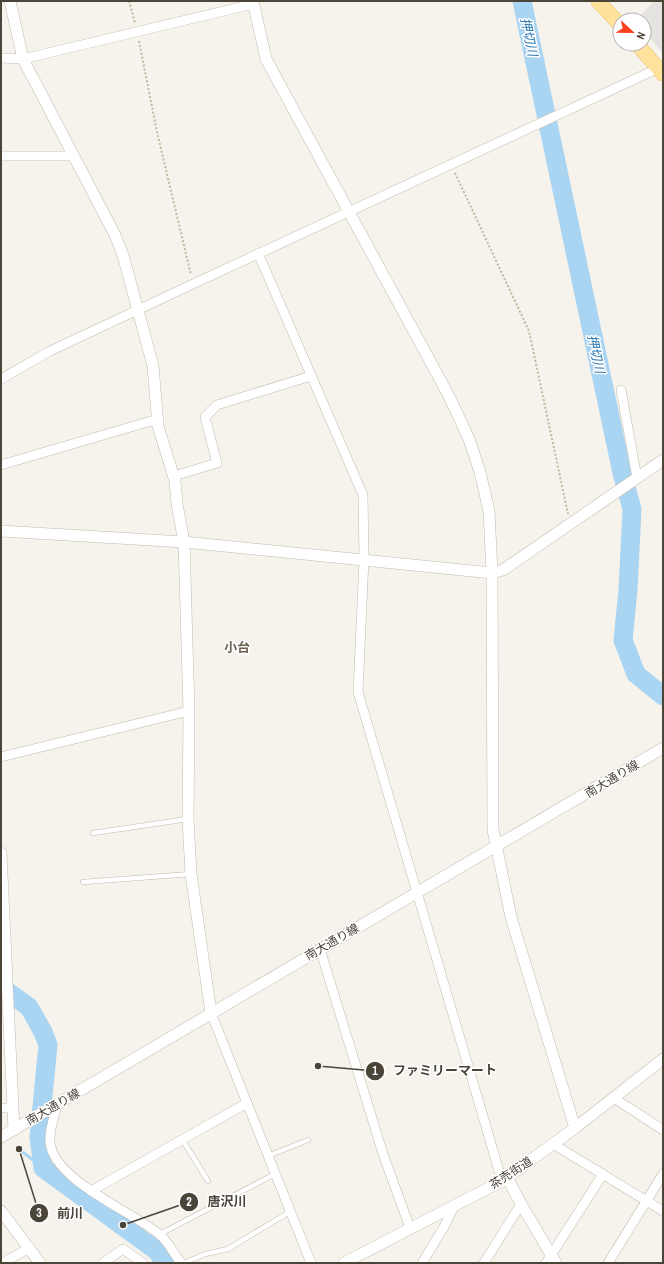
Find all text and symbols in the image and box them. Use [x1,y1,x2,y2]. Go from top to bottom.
north arrow [612,12,652,52]
water label: 押切川 [517,16,542,60]
text: N [634,30,649,41]
water label: 押切川 [584,333,609,377]
district label: 小台 [224,639,250,656]
street label: 南大通り線 [582,757,642,801]
street label: 南大通り線 [302,920,362,964]
callout: ファミリーマート [365,1058,505,1083]
text: ファミリーマート [393,1062,497,1079]
text: 1 [372,1063,378,1079]
street label: 南大通り線 [23,1085,83,1129]
street label: 茶売街道 [487,1153,535,1193]
callout: 唐沢川 [179,1189,254,1214]
text: 唐沢川 [207,1193,247,1210]
text: 2 [186,1194,192,1210]
callout: 前川 [29,1200,91,1225]
text: 3 [36,1205,42,1221]
text: 前川 [57,1205,83,1222]

